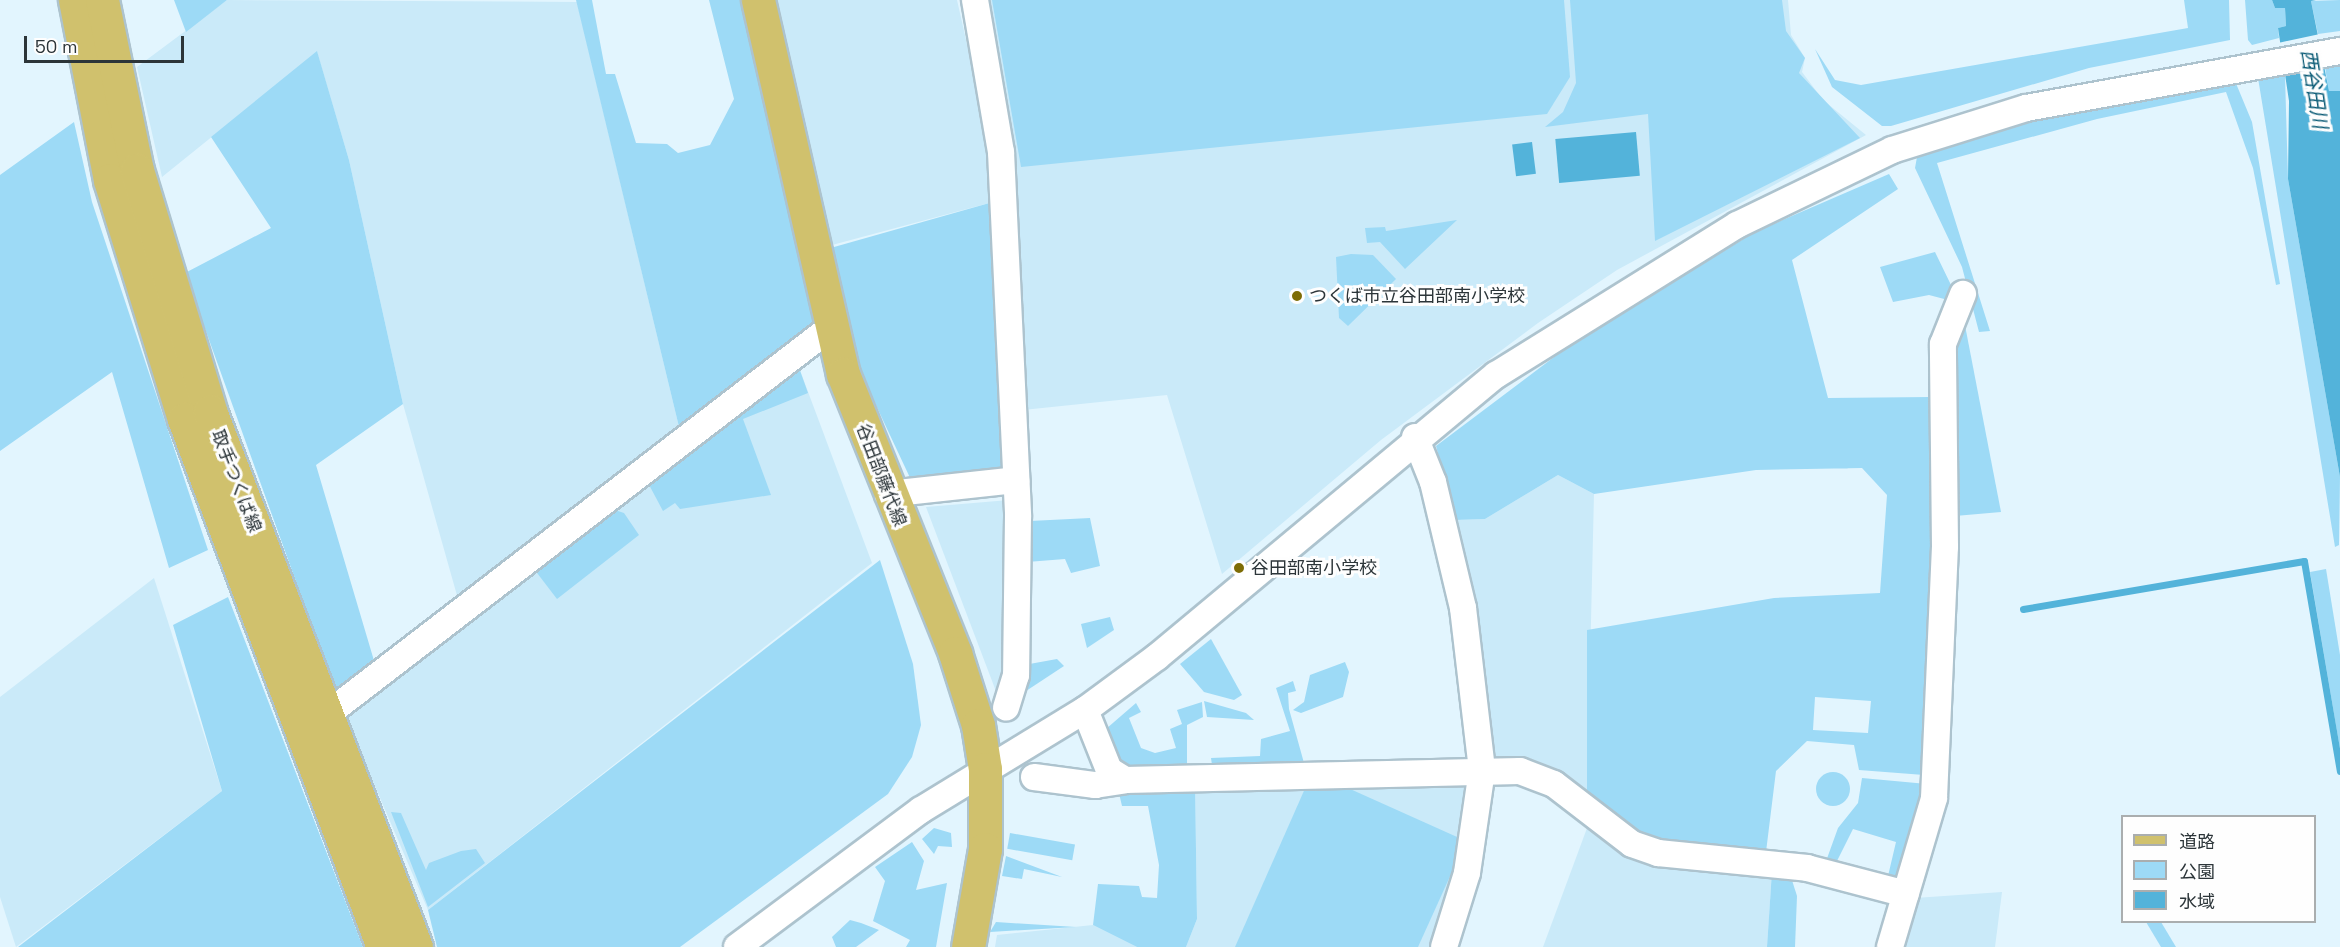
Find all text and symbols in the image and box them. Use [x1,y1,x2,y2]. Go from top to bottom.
scale bar [27,24,188,62]
text: 50 m [35,35,77,58]
water label: 西谷田川 [2296,48,2332,130]
place label: つくば市立谷田部南小学校 [1309,285,1525,307]
marker: つくば市立谷田部南小学校 [1290,289,1304,303]
street label: 谷田部藤代線 [852,421,910,529]
street label: 取手つくば線 [207,427,265,535]
place label: 谷田部南小学校 [1251,557,1377,579]
marker: 谷田部南小学校 [1232,561,1246,575]
legend [2121,815,2316,923]
text: 道路 [2179,830,2215,853]
text: 公園 [2179,860,2215,883]
text: 水域 [2179,890,2215,913]

